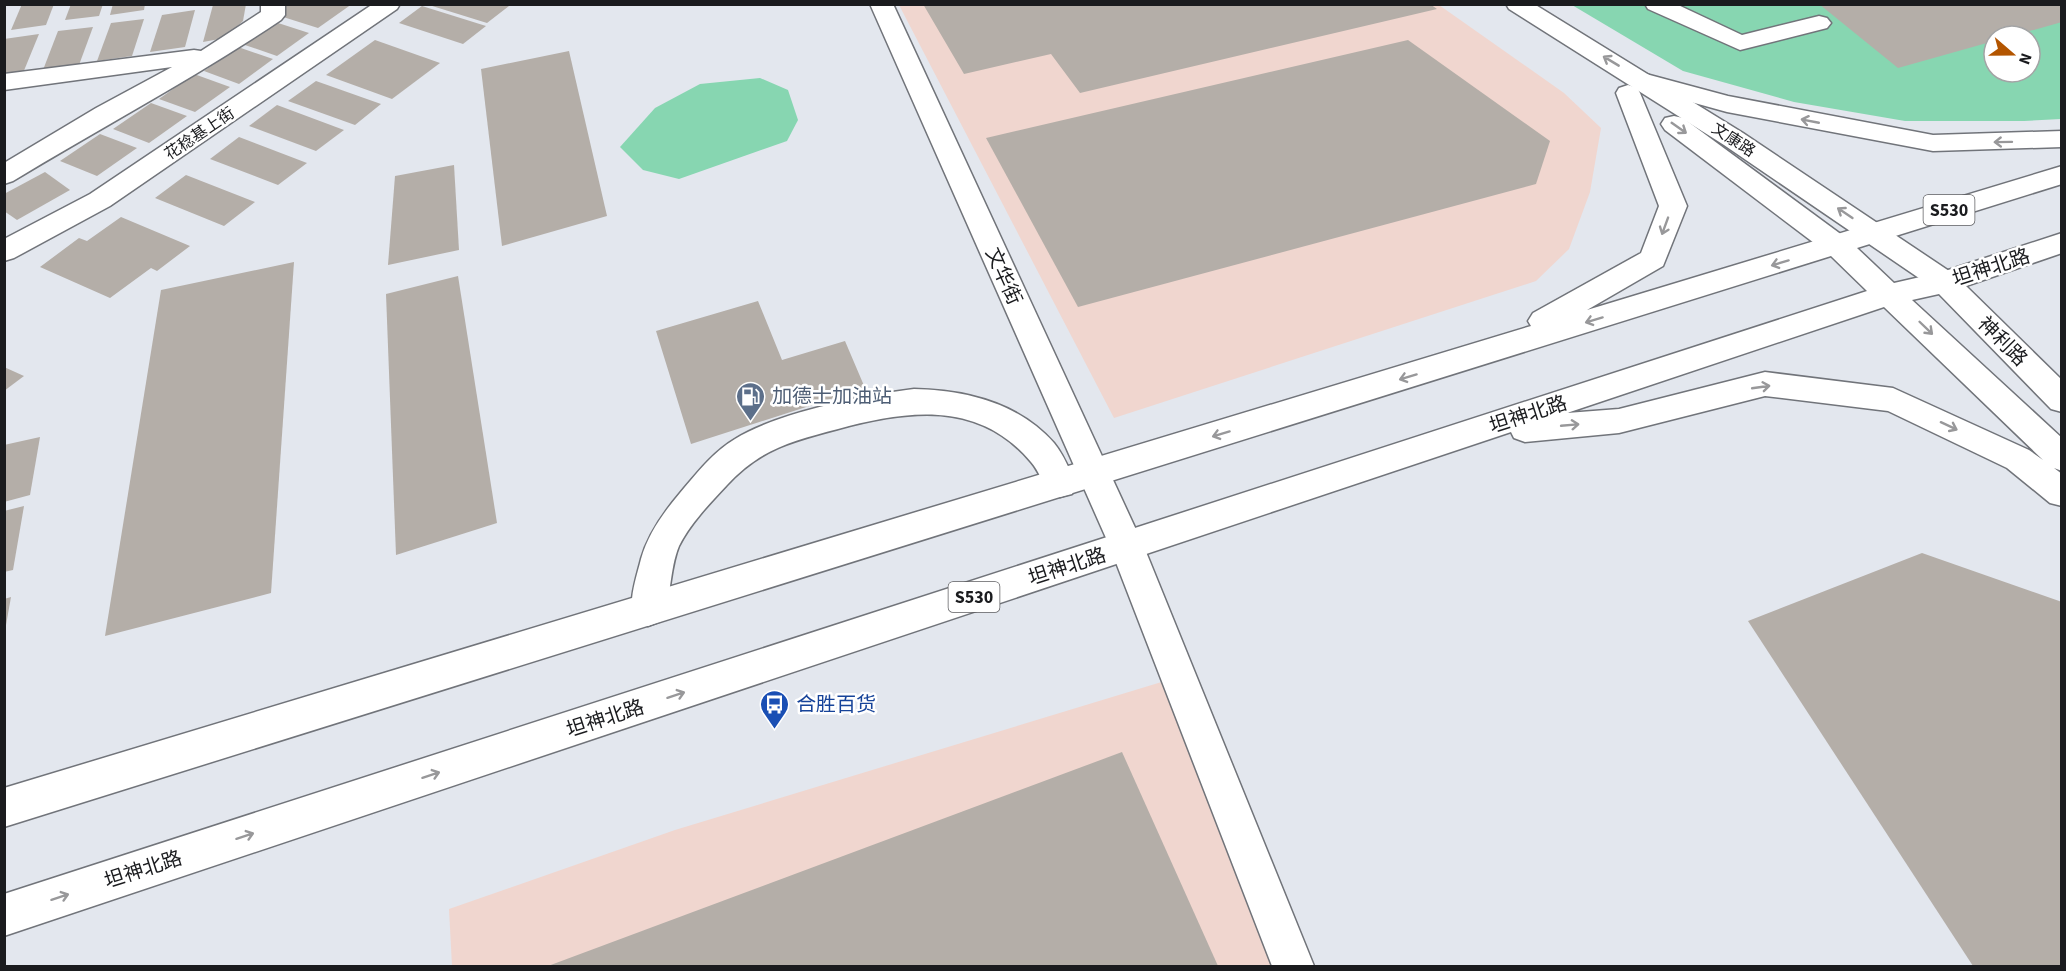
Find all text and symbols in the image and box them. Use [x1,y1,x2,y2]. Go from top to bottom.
north arrow [1982,24,2042,84]
text: N [2013,50,2037,68]
one-way arrow [1603,55,1620,67]
street label: 花稔基上街 [160,102,239,165]
one-way arrow [1801,115,1820,126]
street label: 文康路 [1707,118,1760,162]
one-way arrow [1670,121,1686,134]
one-way arrow [1994,136,2014,148]
road number: S530 [1924,195,1974,225]
one-way arrow [1837,206,1854,219]
one-way arrow [1659,216,1670,235]
street label: 坦神北路 [1949,242,2034,294]
street label: 文华街 [978,243,1028,310]
one-way arrow [1771,258,1790,269]
street label: 神利路 [1971,311,2033,373]
one-way arrow [1585,315,1604,326]
one-way arrow [1918,321,1933,335]
one-way arrow [1399,372,1418,383]
fuel station icon: 加德士加油站 [735,380,767,422]
one-way arrow [1750,381,1770,392]
place label: 加德士加油站 [772,383,892,411]
street label: 坦神北路 [1486,389,1571,441]
one-way arrow [1560,419,1579,430]
one-way arrow [1939,420,1957,432]
one-way arrow [1212,429,1231,440]
street label: 坦神北路 [1025,541,1110,593]
road number: S530 [948,582,1000,612]
one-way arrow [666,688,685,699]
bus stop icon: 合胜百货 [759,688,791,730]
place label: 合胜百货 [796,691,876,719]
street label: 坦神北路 [563,693,648,745]
one-way arrow [421,769,440,780]
one-way arrow [235,830,254,841]
street label: 坦神北路 [101,844,186,896]
one-way arrow [50,890,69,901]

